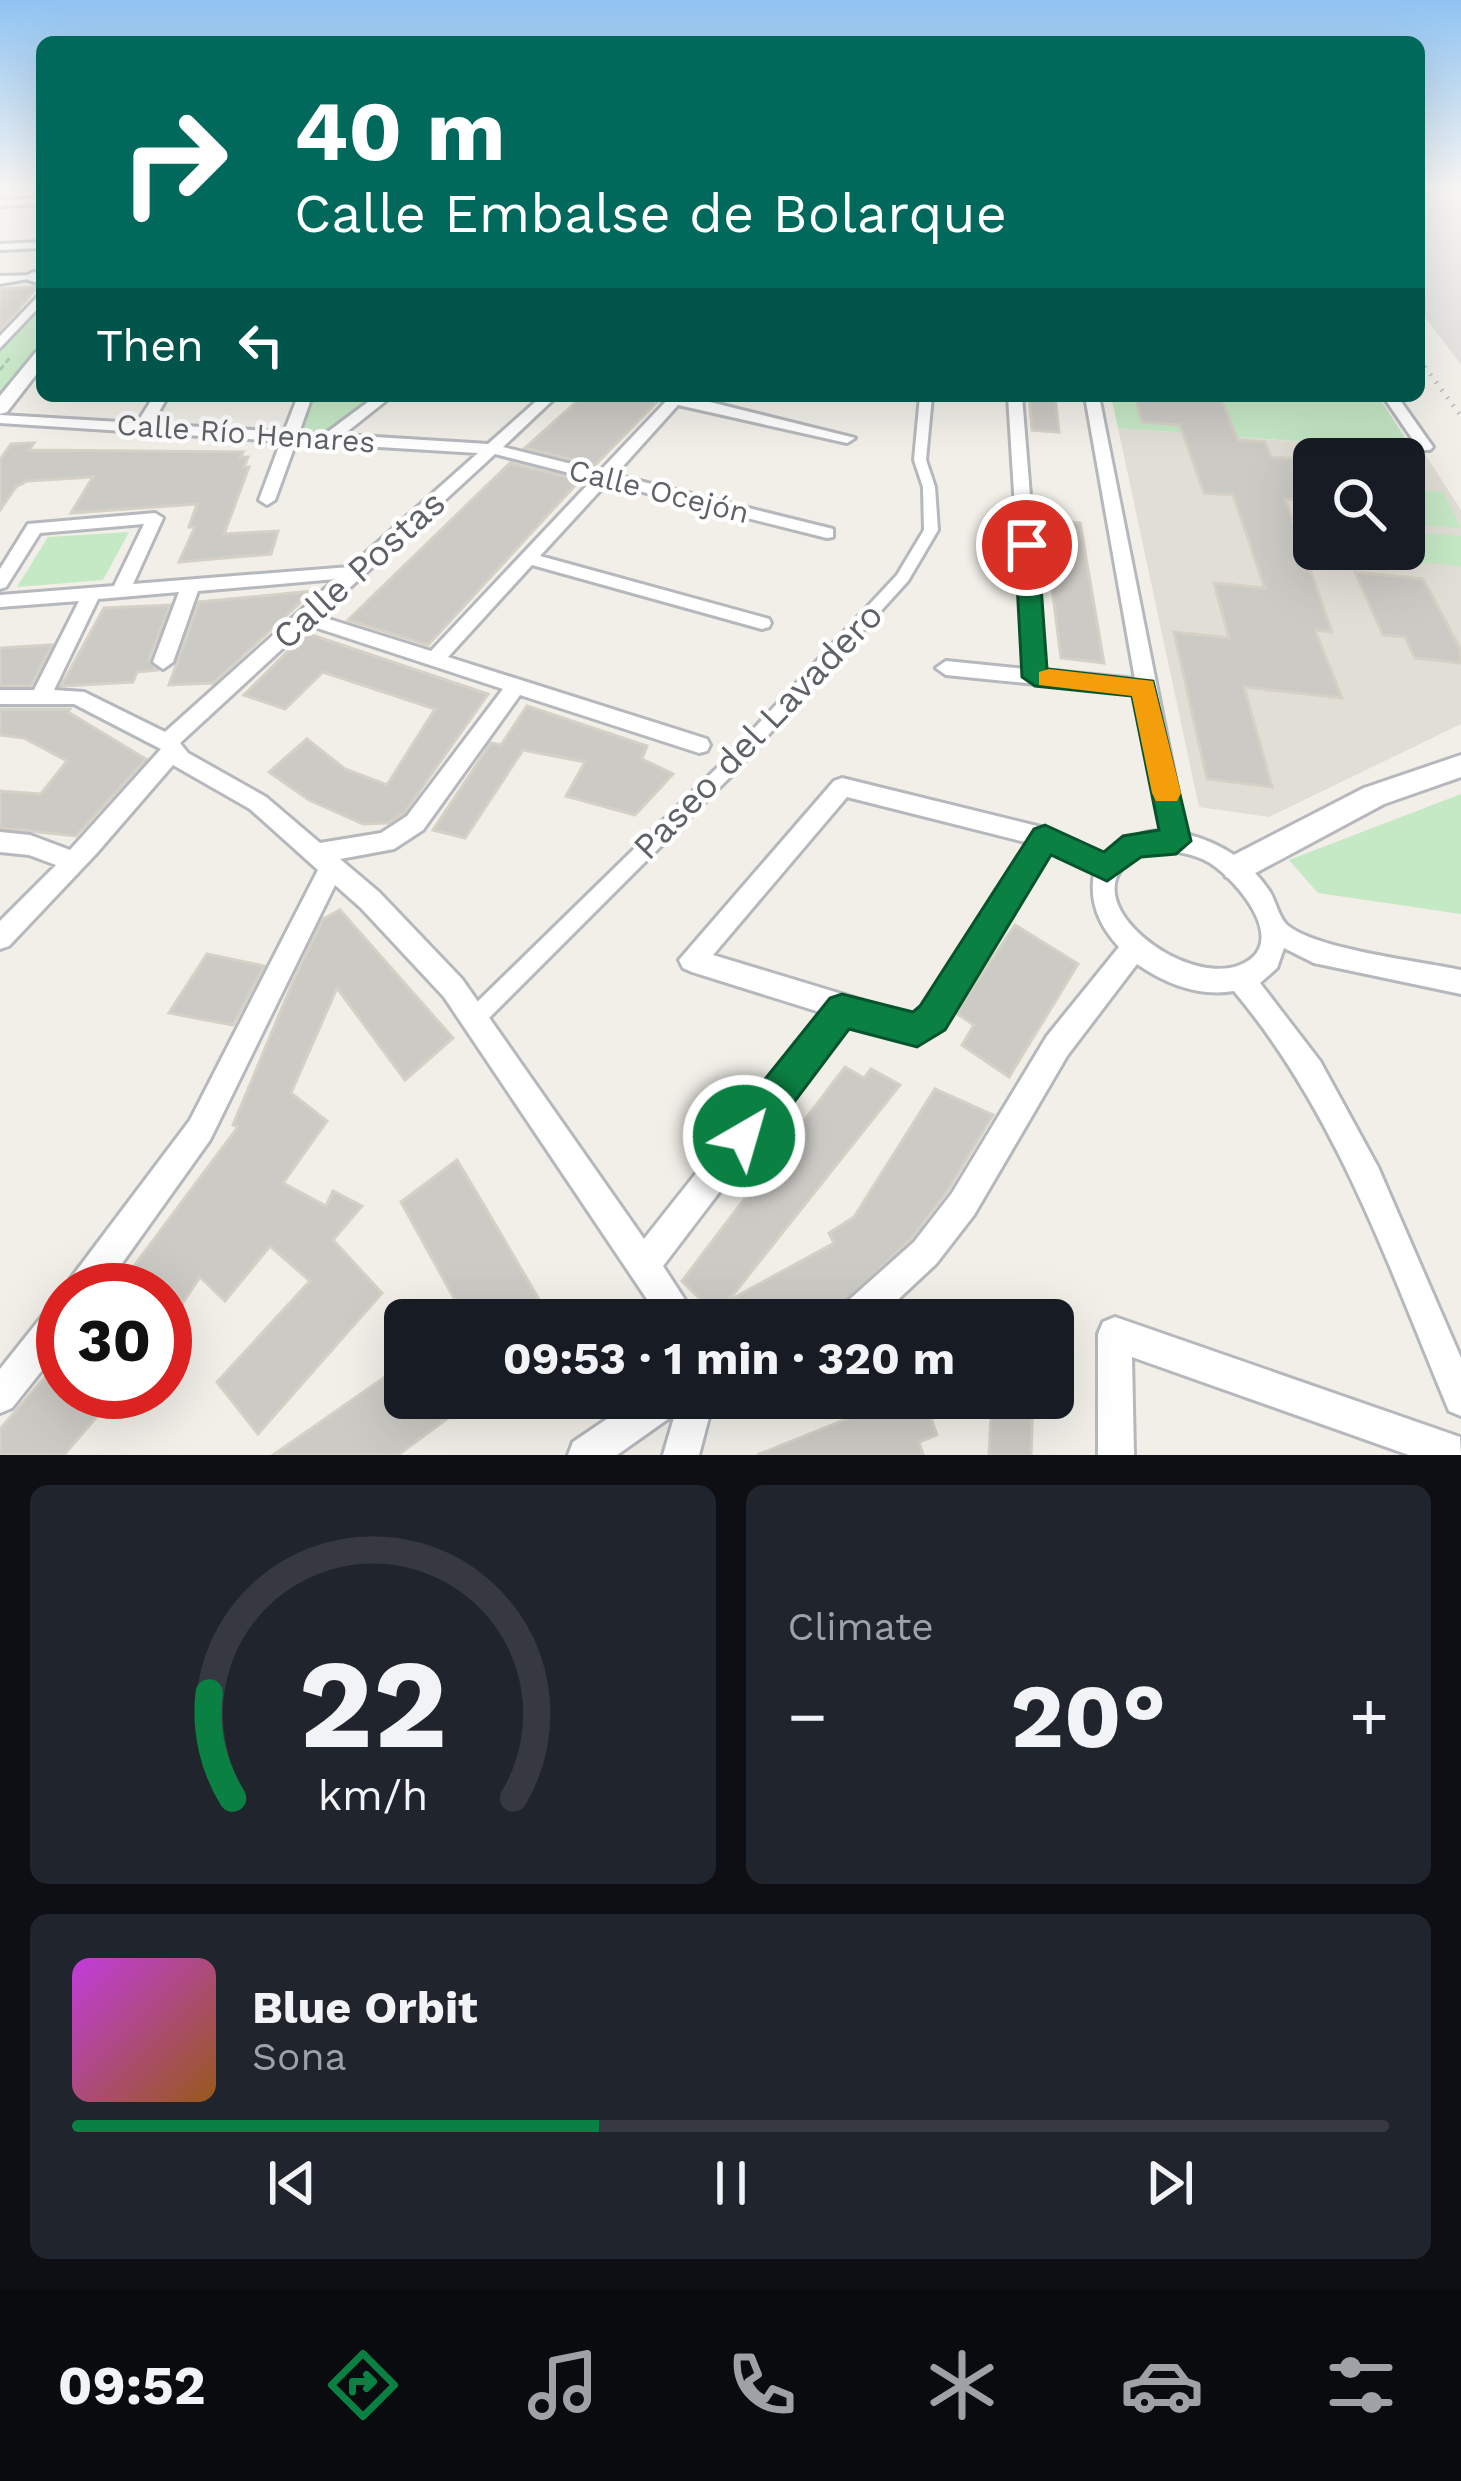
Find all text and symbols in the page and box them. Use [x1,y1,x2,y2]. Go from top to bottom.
text: 40 m [294,82,505,180]
icon: right [96,84,252,240]
text: Calle Embalse de Bolarque [294,182,1007,245]
icon: left [228,312,294,378]
text: Then [96,319,204,372]
street label: Calle Río Henares [116,407,376,459]
map controls [1293,438,1425,570]
button: search [1293,438,1425,570]
street label: Calle Ocejón [565,452,753,530]
street label: Calle Postas [264,482,454,658]
pin [976,494,1078,596]
icon: arrive [994,512,1060,578]
street label: Paseo del Lavadero [625,594,891,868]
position arrow [681,1073,807,1199]
speed limit sign: 30 [36,1263,192,1419]
text: 09:53 · 1 min · 320 m [503,1332,955,1385]
text: Climate [788,1604,934,1649]
text: 22 [298,1631,447,1777]
text: 20° [1010,1663,1166,1769]
text: − [788,1678,827,1755]
text: + [1349,1678,1389,1755]
text: km/h [317,1769,428,1819]
text: Blue Orbit [252,1981,478,2034]
text: Sona [252,2034,347,2079]
icon: previous [259,2150,325,2216]
icon: pause [698,2150,764,2216]
icon: next [1137,2150,1203,2216]
icon: directions [321,2343,405,2427]
icon: music [521,2343,605,2427]
icon: phone [720,2343,804,2427]
icon: climate [920,2343,1004,2427]
icon: car [1120,2343,1204,2427]
icon: filters [1319,2343,1403,2427]
text: 09:52 [58,2354,206,2417]

